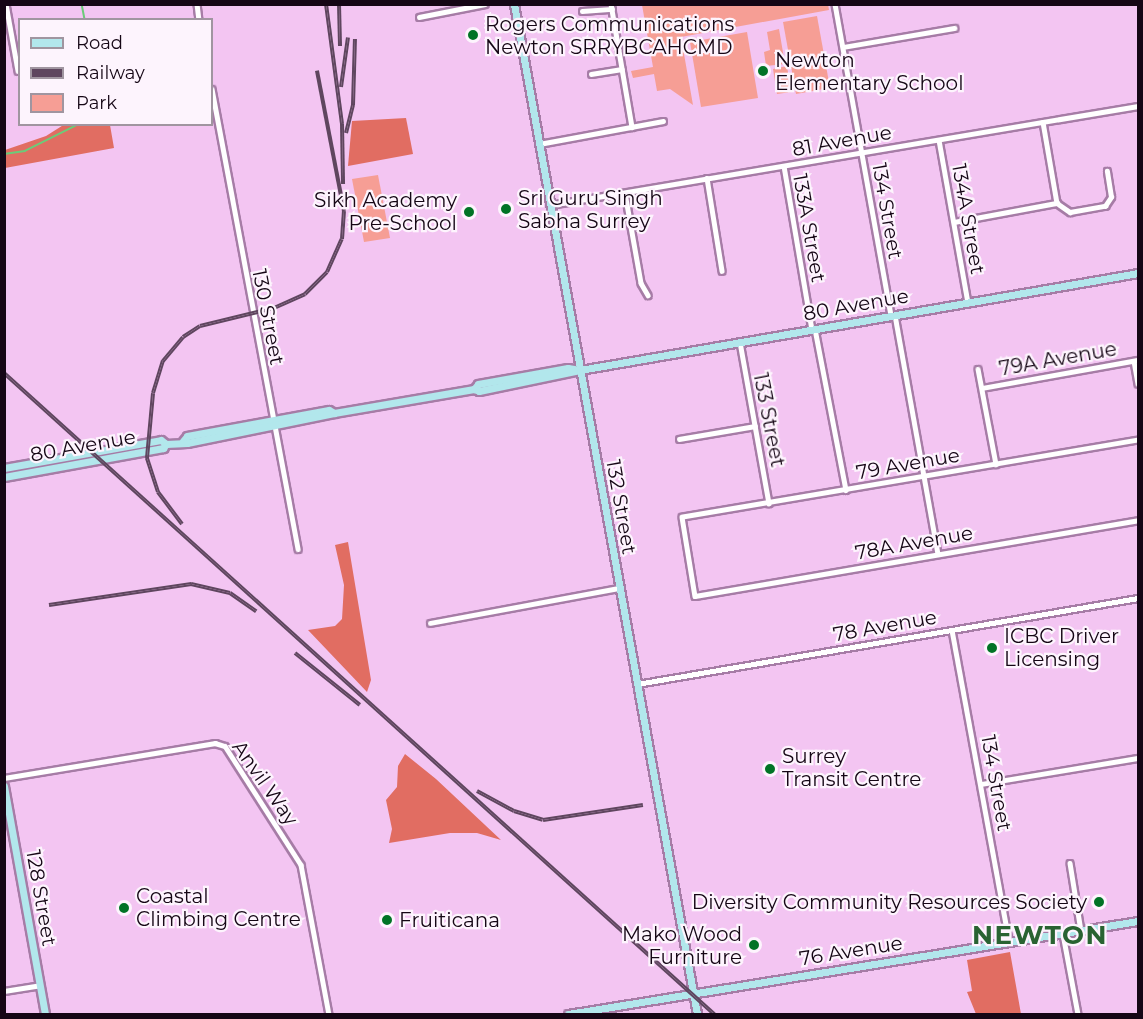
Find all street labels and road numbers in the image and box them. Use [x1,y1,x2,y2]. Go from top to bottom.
street label: 81 Avenue [790,120,894,162]
street label: 134 Street [867,161,907,261]
street label: 134A Street [946,162,990,276]
street label: 133A Street [788,172,830,284]
street label: 130 Street [247,267,289,367]
street label: 80 Avenue [801,284,911,326]
street label: 79A Avenue [997,337,1119,381]
street label: 133 Street [748,371,790,469]
street label: 80 Avenue [28,425,138,467]
street label: 79 Avenue [854,443,962,485]
street label: 132 Street [601,458,641,556]
street label: 78A Avenue [853,521,975,565]
street label: 78 Avenue [831,605,939,647]
street label: 134 Street [976,733,1016,833]
street label: Anvil Way [227,736,303,830]
street label: 128 Street [21,848,61,948]
street label: 76 Avenue [798,931,904,971]

